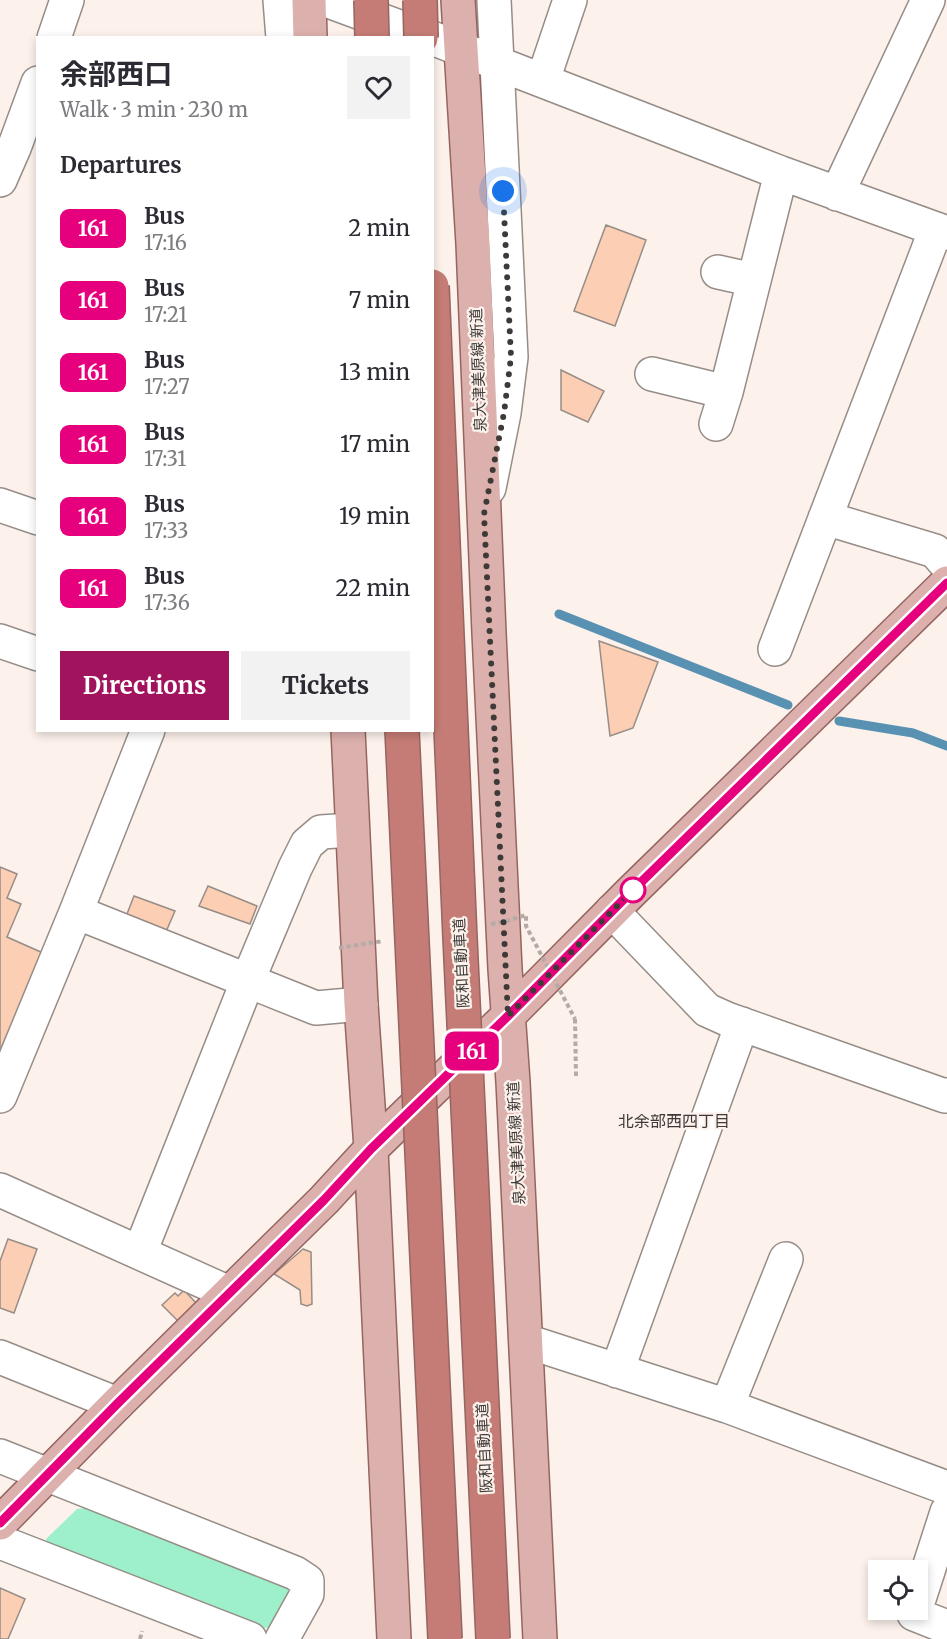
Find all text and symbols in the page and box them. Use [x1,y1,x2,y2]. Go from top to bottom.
text: 余部西口 [60,56,172,92]
button: heart [347,56,410,119]
text: Walk · 3 min · 230 m [60,97,248,122]
text: Departures [60,151,182,179]
your location [488,176,518,206]
text: Bus [144,202,185,230]
text: 2 min [348,214,410,242]
text: 161 [78,215,108,242]
text: 17:16 [144,230,187,255]
text: Bus [144,274,185,302]
text: 7 min [349,286,410,314]
text: 161 [78,287,108,314]
text: 17:21 [144,302,187,327]
street label: 泉大津美原線 新道 [466,308,490,432]
text: Bus [144,346,185,374]
text: 13 min [339,358,410,386]
text: 161 [78,359,108,386]
text: 17:27 [144,374,190,399]
text: Bus [144,418,185,446]
text: 17 min [340,430,410,458]
text: 161 [78,431,108,458]
text: 17:31 [144,446,186,471]
text: Bus [144,490,185,518]
text: 19 min [339,502,410,530]
text: 161 [78,503,108,530]
text: 17:33 [144,518,189,543]
text: Bus [144,562,185,590]
text: 22 min [336,574,410,602]
text: 161 [78,575,108,602]
text: 17:36 [144,590,190,615]
button: Directions [60,651,229,720]
button: Tickets [241,651,410,720]
unlabelled marker [620,877,646,903]
street label: 阪和自動車道 [449,918,473,1008]
line badge: 161 [438,1032,506,1070]
text: 161 [457,1038,487,1065]
street label: 泉大津美原線 新道 [503,1081,529,1205]
district label: 北余部西四丁目 [618,1111,730,1131]
street label: 阪和自動車道 [472,1403,496,1493]
map controls [868,1560,928,1620]
button: locate [868,1560,928,1620]

